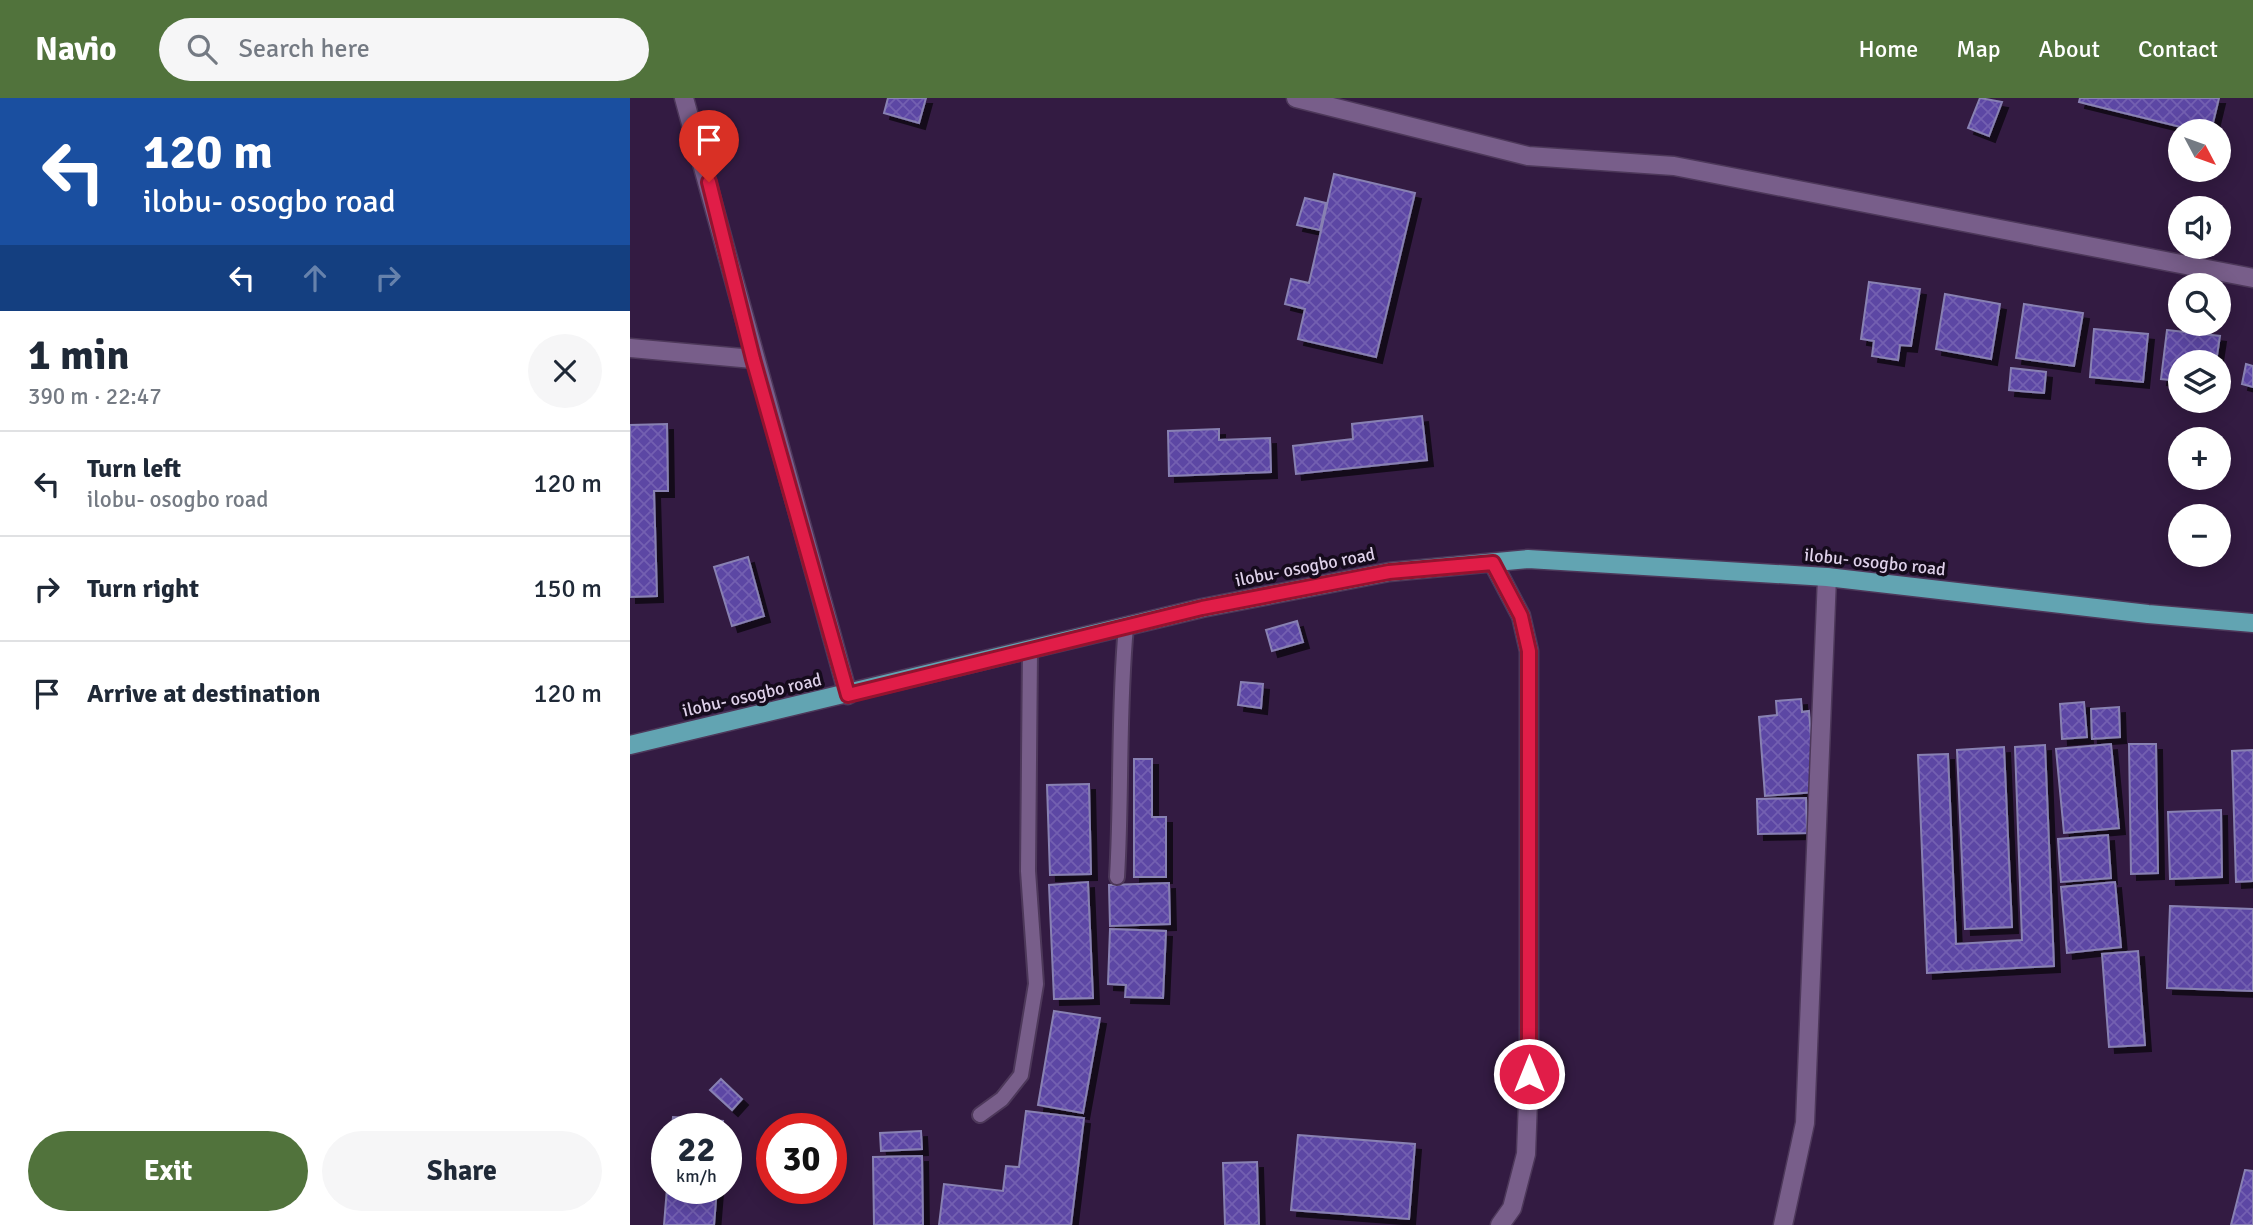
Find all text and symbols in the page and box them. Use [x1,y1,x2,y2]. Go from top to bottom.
search box [159,18,649,81]
text: Navio [35,29,117,70]
icon: search [183,30,221,68]
text: Search here [239,33,370,65]
text: Home [1858,34,1918,64]
text: Map [1956,34,2001,64]
text: About [2039,34,2100,64]
text: Contact [2138,34,2218,64]
pin [679,110,739,182]
north arrow [2168,119,2231,182]
map controls [2168,119,2231,567]
icon: arrive [690,121,728,159]
text: 120 m [143,122,273,182]
icon: left [28,126,119,217]
text: ilobu- osogbo road [143,182,396,221]
button: sound [2168,196,2231,259]
icon: left [223,259,261,297]
icon: ahead [296,259,334,297]
icon: right [369,259,407,297]
button: search [2168,273,2231,336]
text: 1 min [28,330,129,381]
button: close [528,334,602,408]
button: layers [2168,350,2231,413]
text: 390 m · 22:47 [28,382,162,411]
button: + [2168,427,2231,490]
text: Turn left [87,453,181,485]
icon: left [28,465,66,503]
text: 120 m [533,468,602,500]
text: ilobu- osogbo road [87,485,269,514]
button: − [2168,504,2231,567]
street label: ilobu- osogbo road [1233,543,1377,591]
street label: ilobu- osogbo road [1803,544,1947,580]
icon: right [28,570,66,608]
text: Turn right [87,573,199,605]
text: 150 m [533,573,602,605]
street label: ilobu- osogbo road [680,668,824,722]
icon: arrive [28,675,66,713]
text: Arrive at destination [87,678,320,710]
text: 120 m [533,678,602,710]
position arrow [1492,1037,1566,1111]
speed limit sign: 30 [756,1113,847,1204]
text: 22 [678,1128,715,1171]
button: Exit [28,1131,308,1211]
button: Share [322,1131,602,1211]
text: km/h [676,1165,717,1187]

